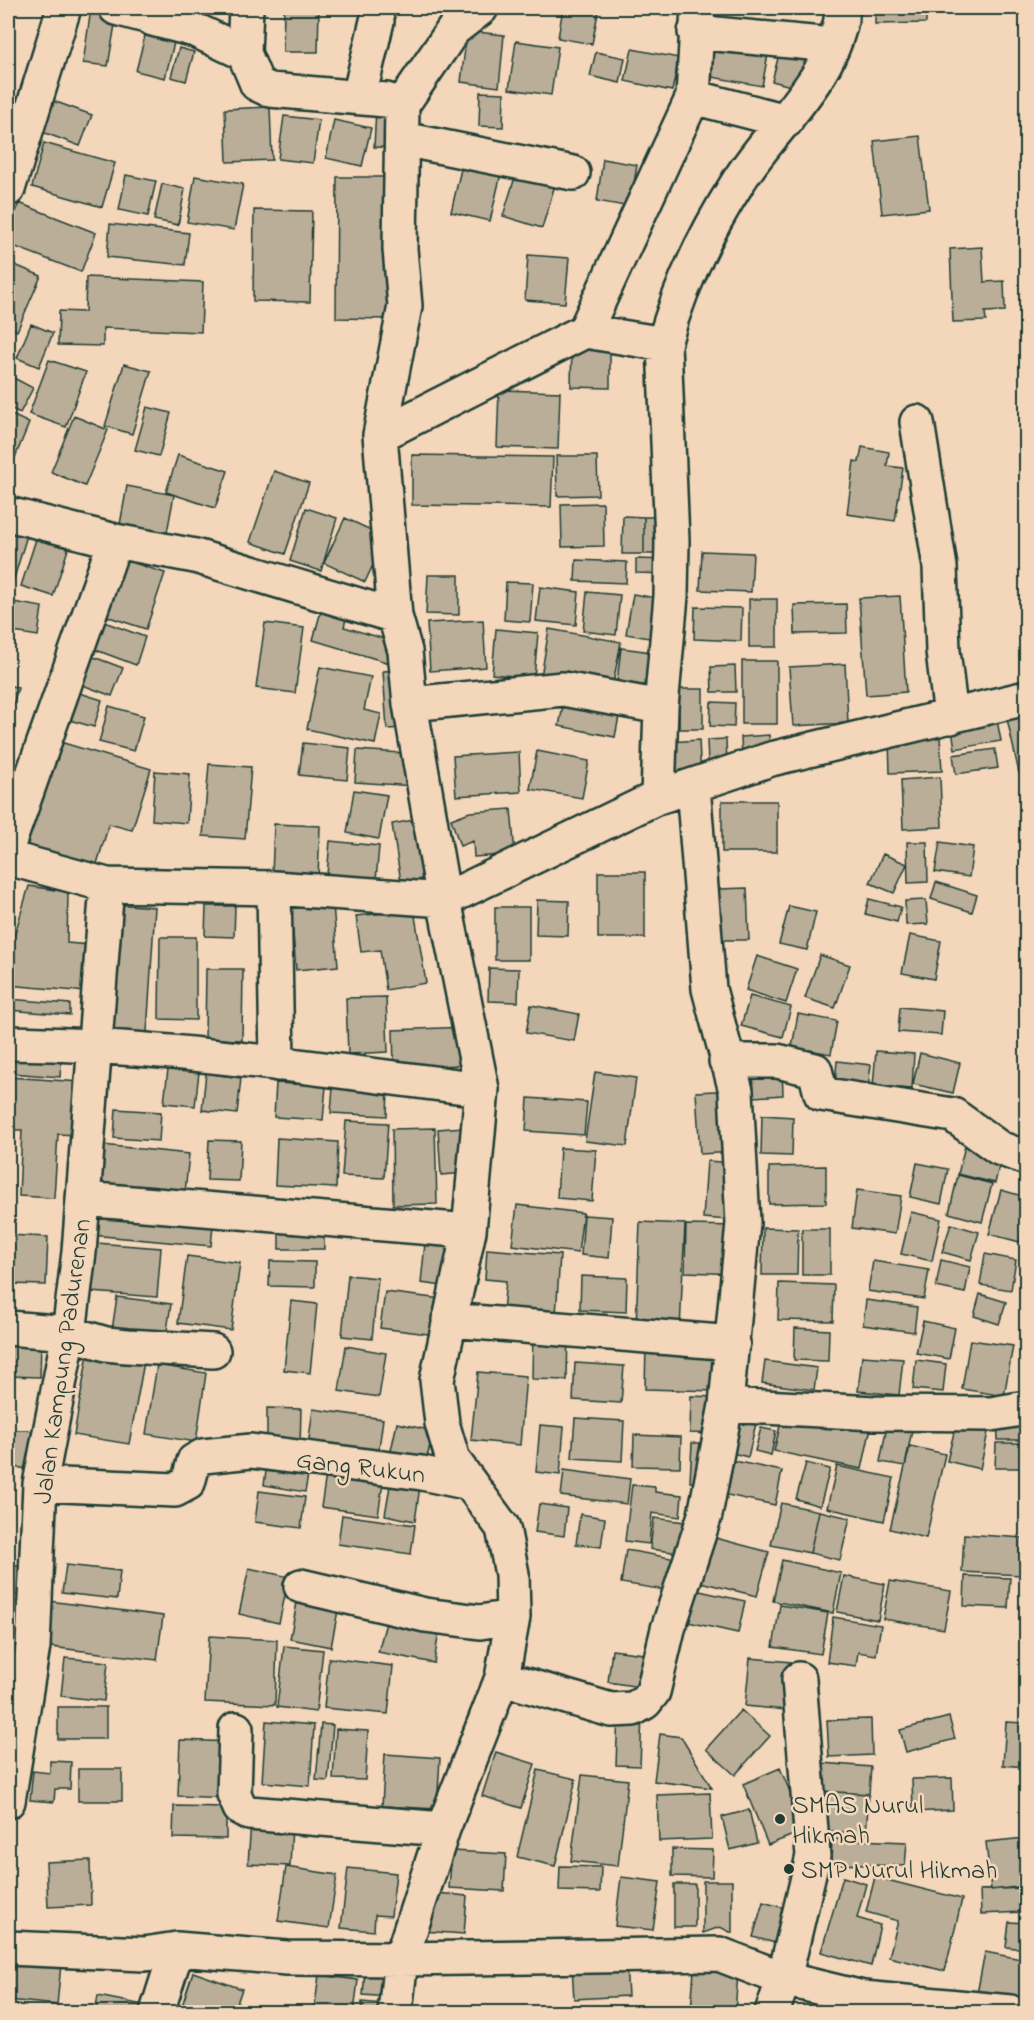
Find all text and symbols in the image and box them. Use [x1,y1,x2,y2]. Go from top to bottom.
street label: Jalan Kampung Padurenan [25,1216,103,1506]
street label: Gang Rukun [294,1442,427,1496]
place label: SMAS Nurul Hikmah [792,1788,923,1856]
marker: SMAS Nurul Hikmah [773,1812,787,1826]
place label: SMP Nurul Hikmah [801,1853,997,1891]
marker: SMP Nurul Hikmah [782,1862,796,1876]

